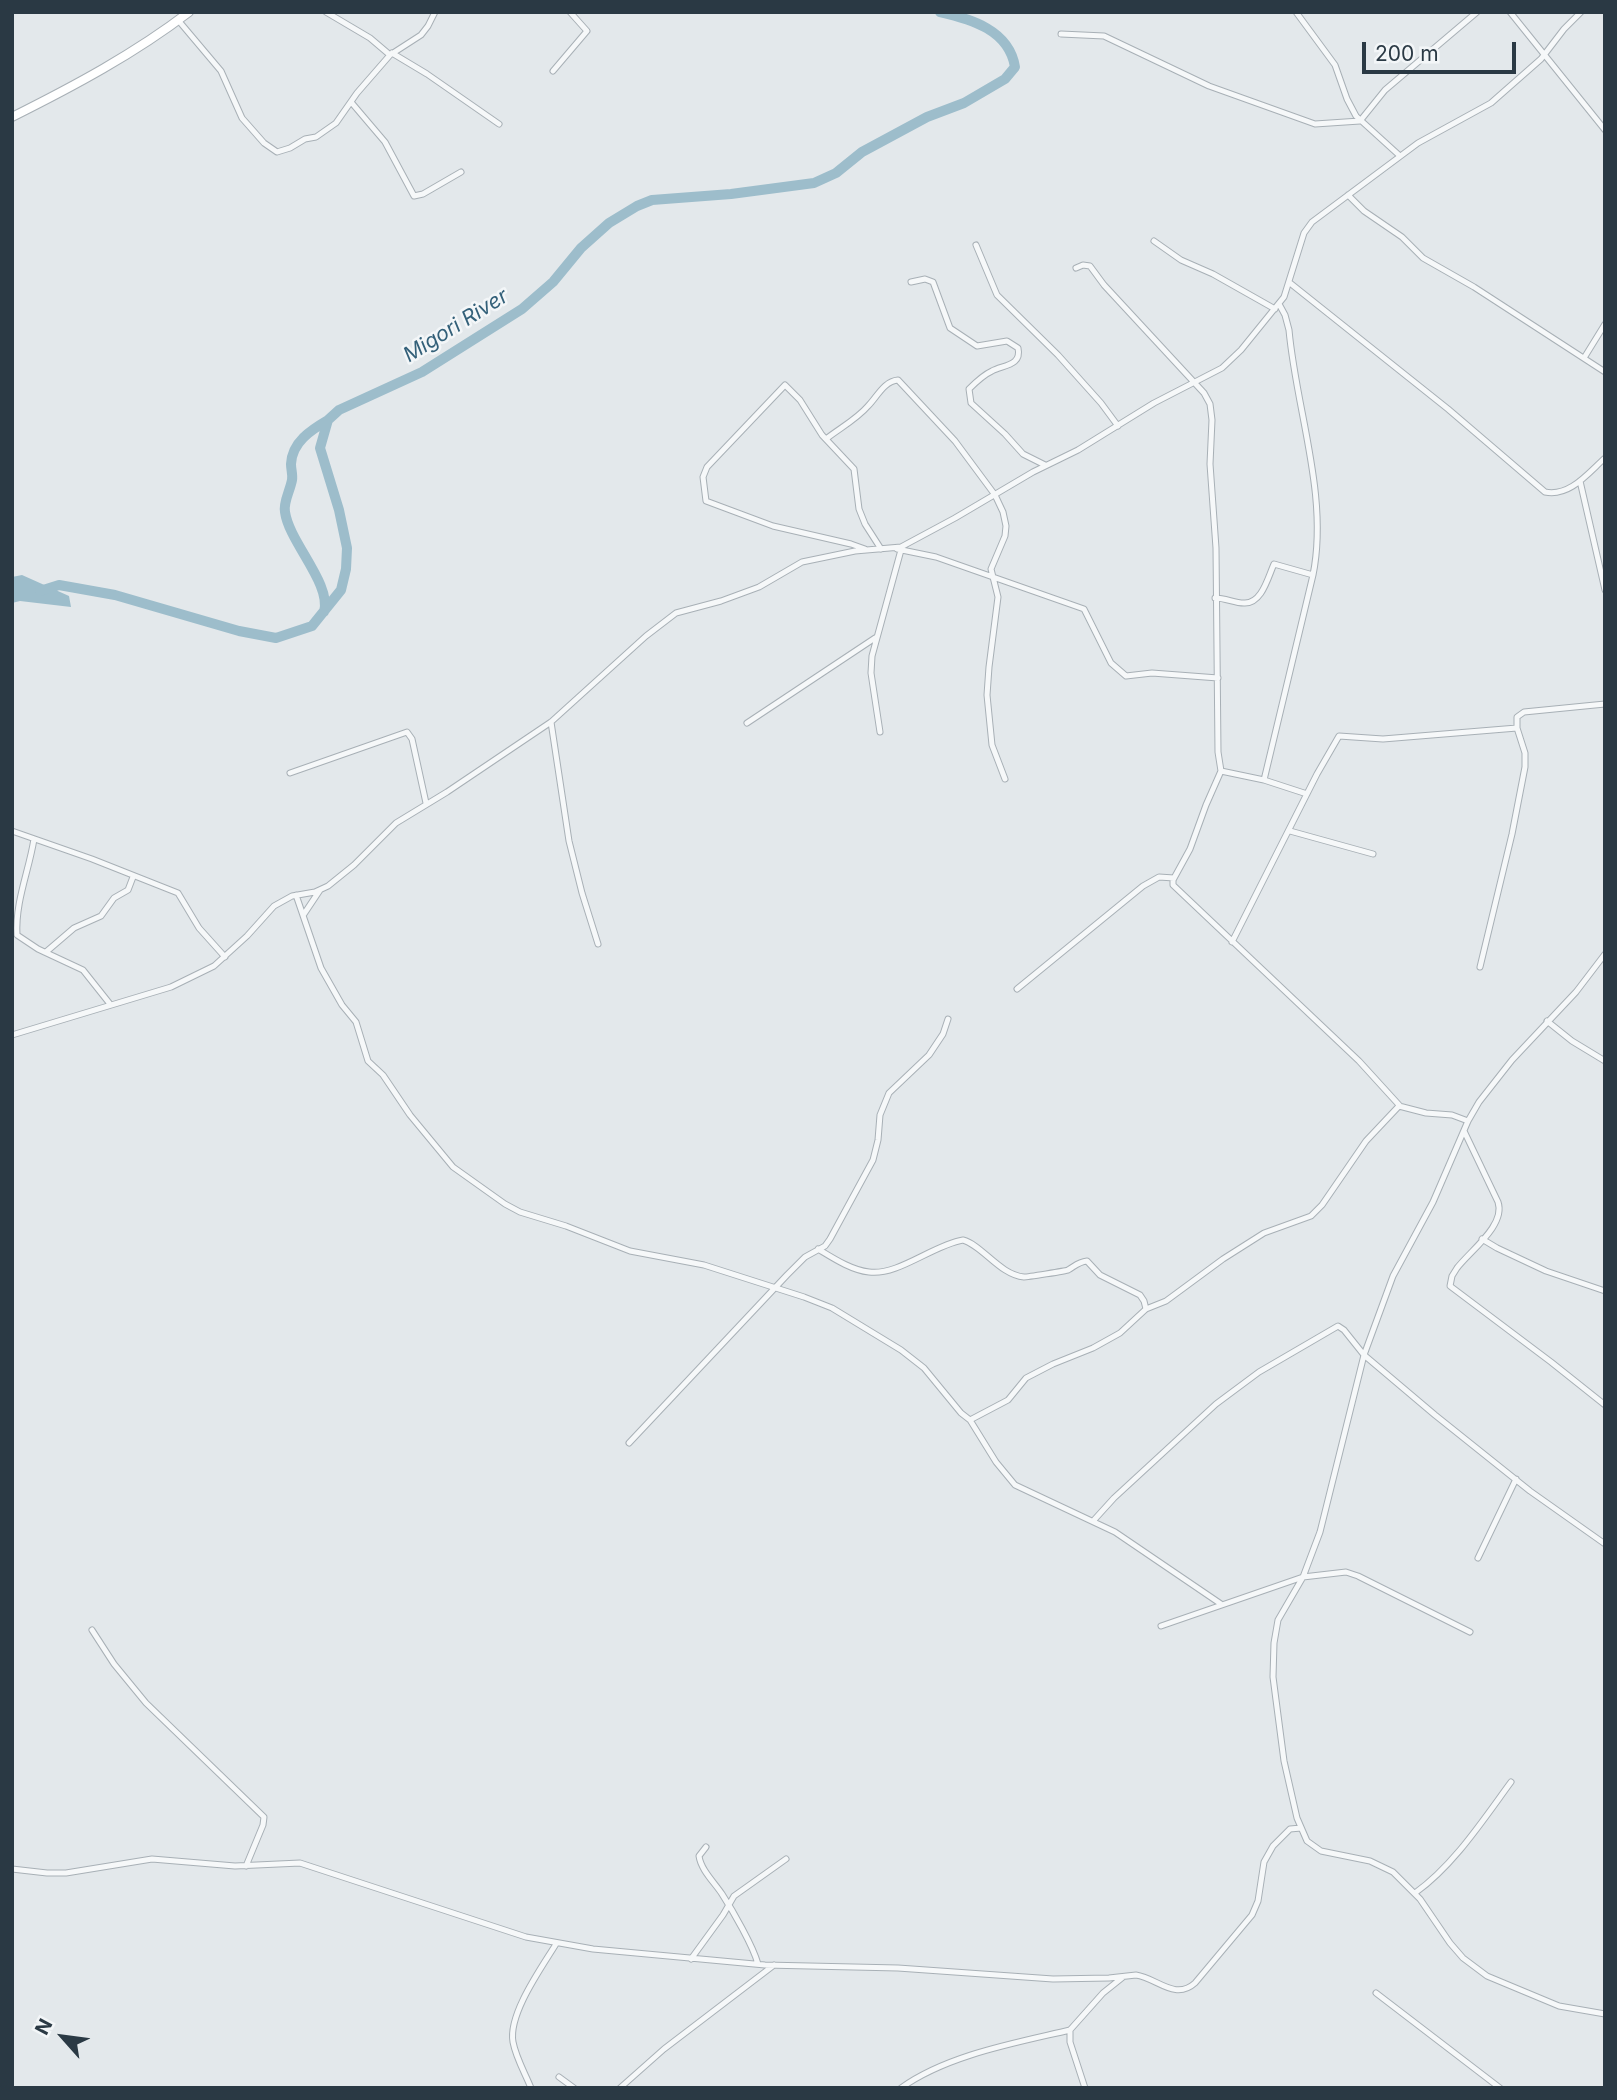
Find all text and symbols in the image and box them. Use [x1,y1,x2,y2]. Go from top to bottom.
scale bar [1365,28,1519,72]
text: 200 m [1375,41,1439,66]
water label: Migori River [399,284,513,368]
north arrow [28,2002,98,2072]
text: N [30,2015,58,2039]

